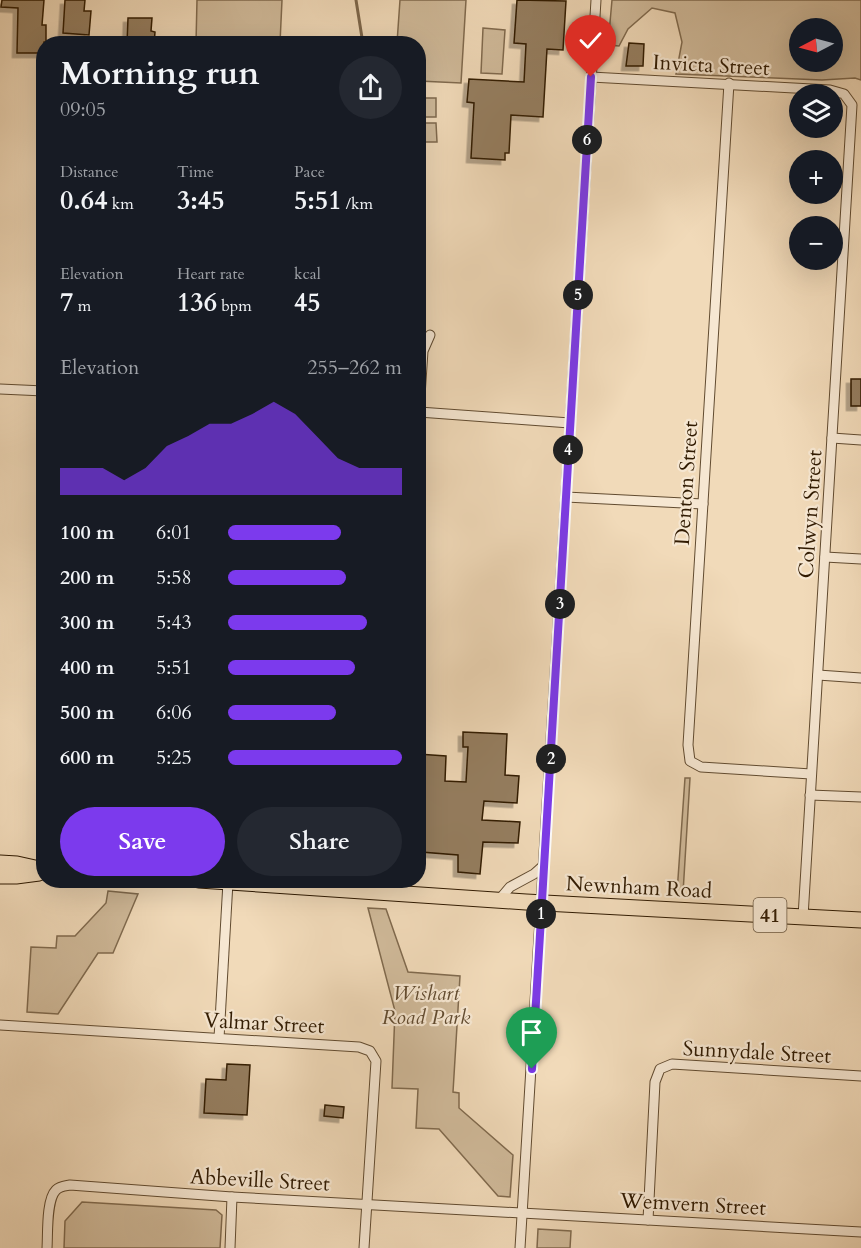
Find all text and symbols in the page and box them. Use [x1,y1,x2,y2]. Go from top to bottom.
pin [565,15,616,77]
north arrow [789,18,843,72]
map controls [789,18,843,270]
icon: check [574,24,607,57]
street label: Invicta Street [652,48,771,83]
text: Morning run [60,51,260,96]
button: share [339,56,402,119]
button: layers [789,84,843,138]
text: 09:05 [60,96,106,123]
pin: 6 [572,125,602,155]
text: 6 [583,129,591,151]
button: + [789,150,843,204]
text: Distance [60,161,118,183]
text: Time [177,161,214,183]
text: Pace [294,161,325,183]
text: 0.64 [60,183,108,218]
text: 3:45 [177,183,225,218]
text: 5:51 [294,183,342,218]
text: km [108,193,134,215]
text: /km [342,193,373,215]
button: − [789,216,843,270]
text: Elevation [60,263,124,285]
text: Heart rate [177,263,245,285]
text: kcal [294,263,321,285]
pin: 5 [563,280,593,310]
text: 5 [574,284,582,306]
text: 7 [60,285,73,320]
text: 136 [177,285,217,320]
text: 45 [294,285,321,320]
text: m [73,295,91,317]
text: bpm [217,295,252,317]
text: Elevation [60,354,139,381]
text: 255–262 m [307,354,402,381]
street label: Denton Street [668,420,705,546]
pin: 4 [553,435,583,465]
text: 4 [564,439,572,461]
street label: Colwyn Street [792,448,829,579]
text: 100 m [60,519,115,546]
text: 6:01 [156,519,192,546]
text: 200 m [60,564,115,591]
text: 5:58 [156,564,192,591]
pin: 3 [545,589,575,619]
text: 3 [556,593,564,615]
text: 300 m [60,609,115,636]
text: 5:43 [156,609,192,636]
text: 400 m [60,654,115,681]
text: 5:51 [156,654,192,681]
text: 500 m [60,699,115,726]
text: 6:06 [156,699,192,726]
text: 600 m [60,744,115,771]
text: 5:25 [156,744,192,771]
pin: 2 [536,744,566,774]
text: 2 [547,748,555,770]
button: Save [60,807,225,876]
button: Share [237,807,402,876]
street label: Newnham Road [565,869,713,906]
road number: 41 [754,898,786,932]
pin: 1 [526,899,556,929]
text: 1 [537,903,545,925]
park label: Wishart Road Park [382,979,471,1032]
street label: Valmar Street [203,1006,325,1041]
pin [506,1007,557,1069]
icon: arrive [515,1016,548,1049]
street label: Sunnydale Street [682,1034,832,1071]
street label: Abbeville Street [189,1162,331,1199]
street label: Wemvern Street [618,1186,767,1223]

